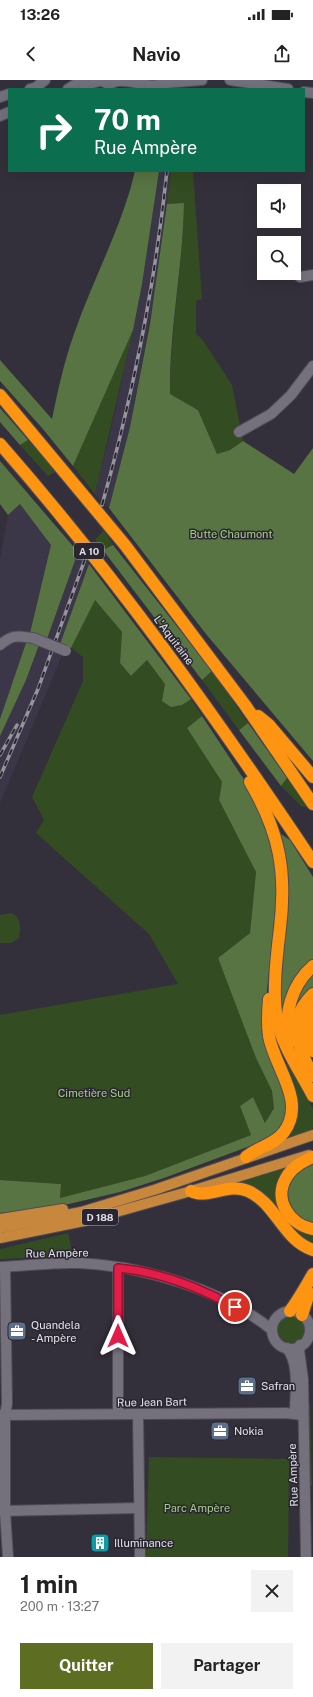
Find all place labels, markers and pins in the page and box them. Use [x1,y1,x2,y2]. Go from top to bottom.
pin [218,1290,252,1324]
place label: Quandela - Ampère [31,1319,80,1344]
office icon: Quandela - Ampère [6,1320,28,1342]
office icon: Safran [236,1375,258,1397]
place label: Safran [261,1380,295,1392]
office icon: Nokia [209,1420,231,1442]
place label: Nokia [234,1425,263,1437]
building icon: Illuminance [89,1532,111,1554]
place label: Illuminance [114,1537,173,1549]

